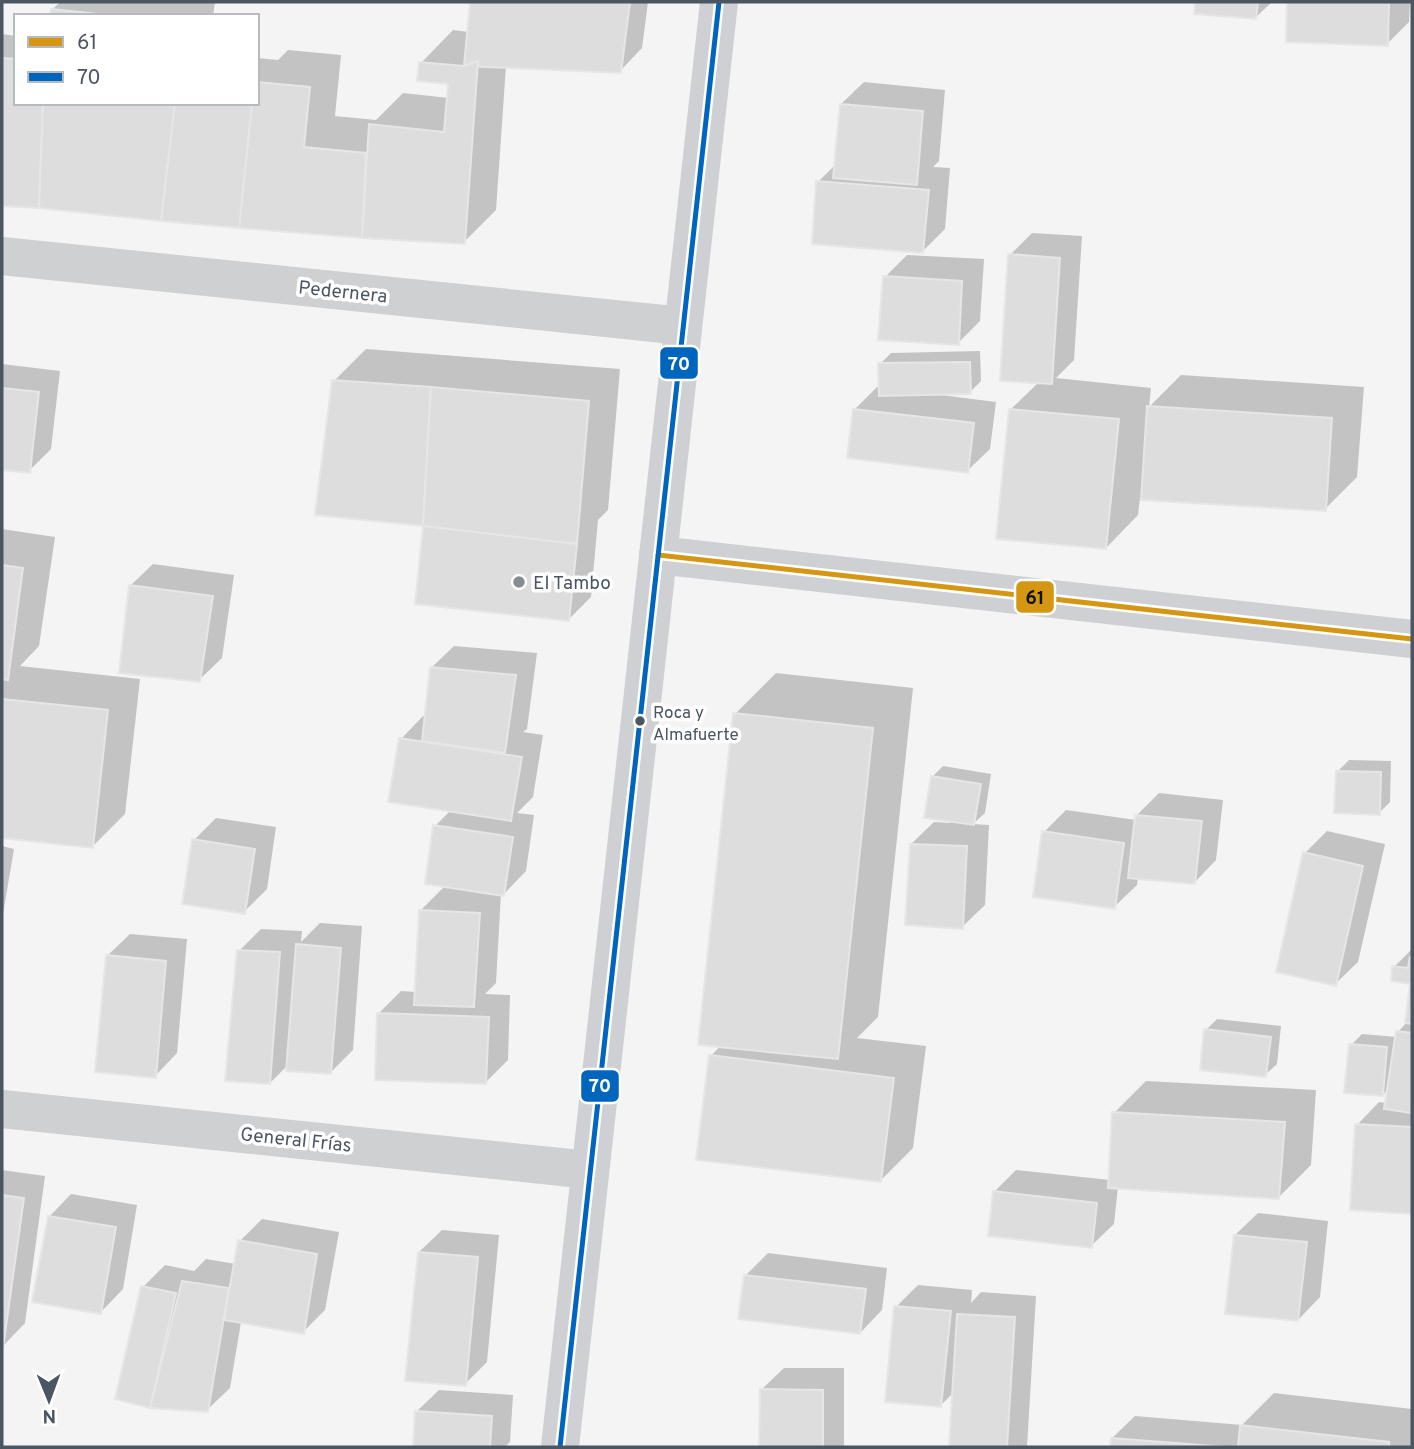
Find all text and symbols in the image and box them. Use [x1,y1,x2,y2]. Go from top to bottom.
legend [14,14,259,105]
text: 61 [77,30,97,57]
text: 70 [77,65,101,92]
street label: Pedernera [297,276,388,310]
line badge: 70 [659,346,699,380]
text: 70 [668,353,690,377]
place label: El Tambo [533,572,611,596]
marker: El Tambo [511,574,527,590]
line badge: 61 [1015,580,1055,614]
text: 61 [1025,587,1045,611]
place label: Roca y Almafuerte [653,703,739,747]
marker: Roca y Almafuerte [633,714,647,728]
line badge: 70 [580,1069,620,1103]
text: 70 [589,1075,611,1099]
street label: General Frías [239,1123,353,1159]
north arrow [14,1365,84,1435]
text: N [42,1403,56,1427]

